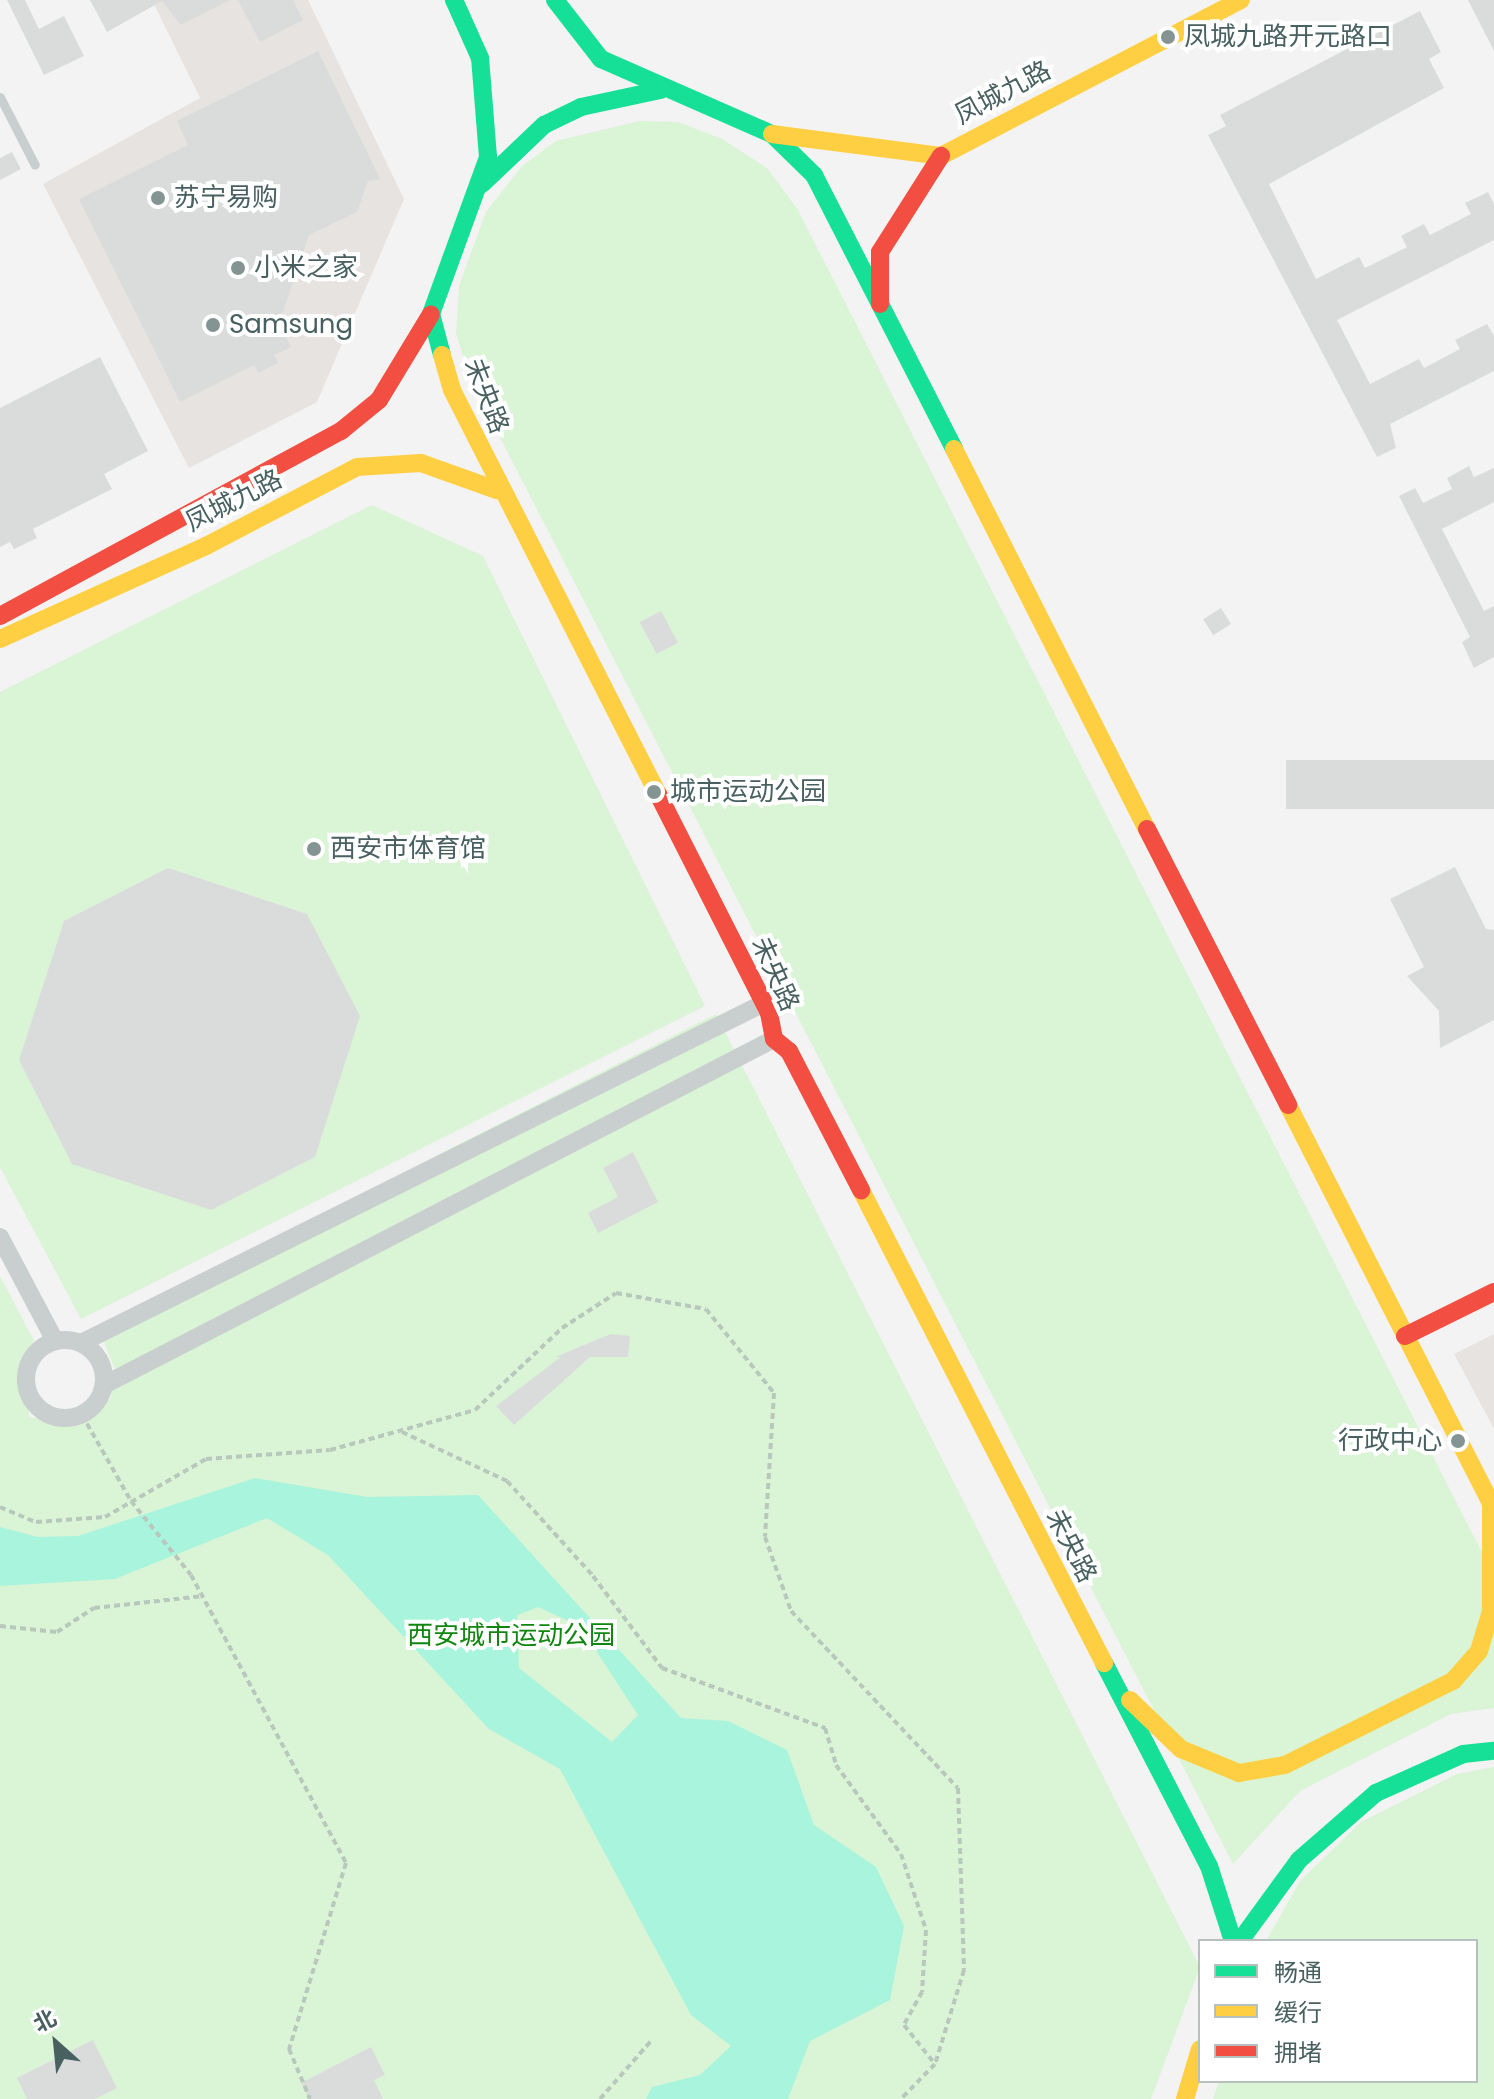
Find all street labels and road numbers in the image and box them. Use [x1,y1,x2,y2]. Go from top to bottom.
street label: 凤城九路 [950,55,1056,131]
street label: 未央路 [457,354,515,438]
street label: 凤城九路 [181,463,287,539]
street label: 未央路 [745,932,805,1016]
street label: 未央路 [1039,1504,1103,1588]

